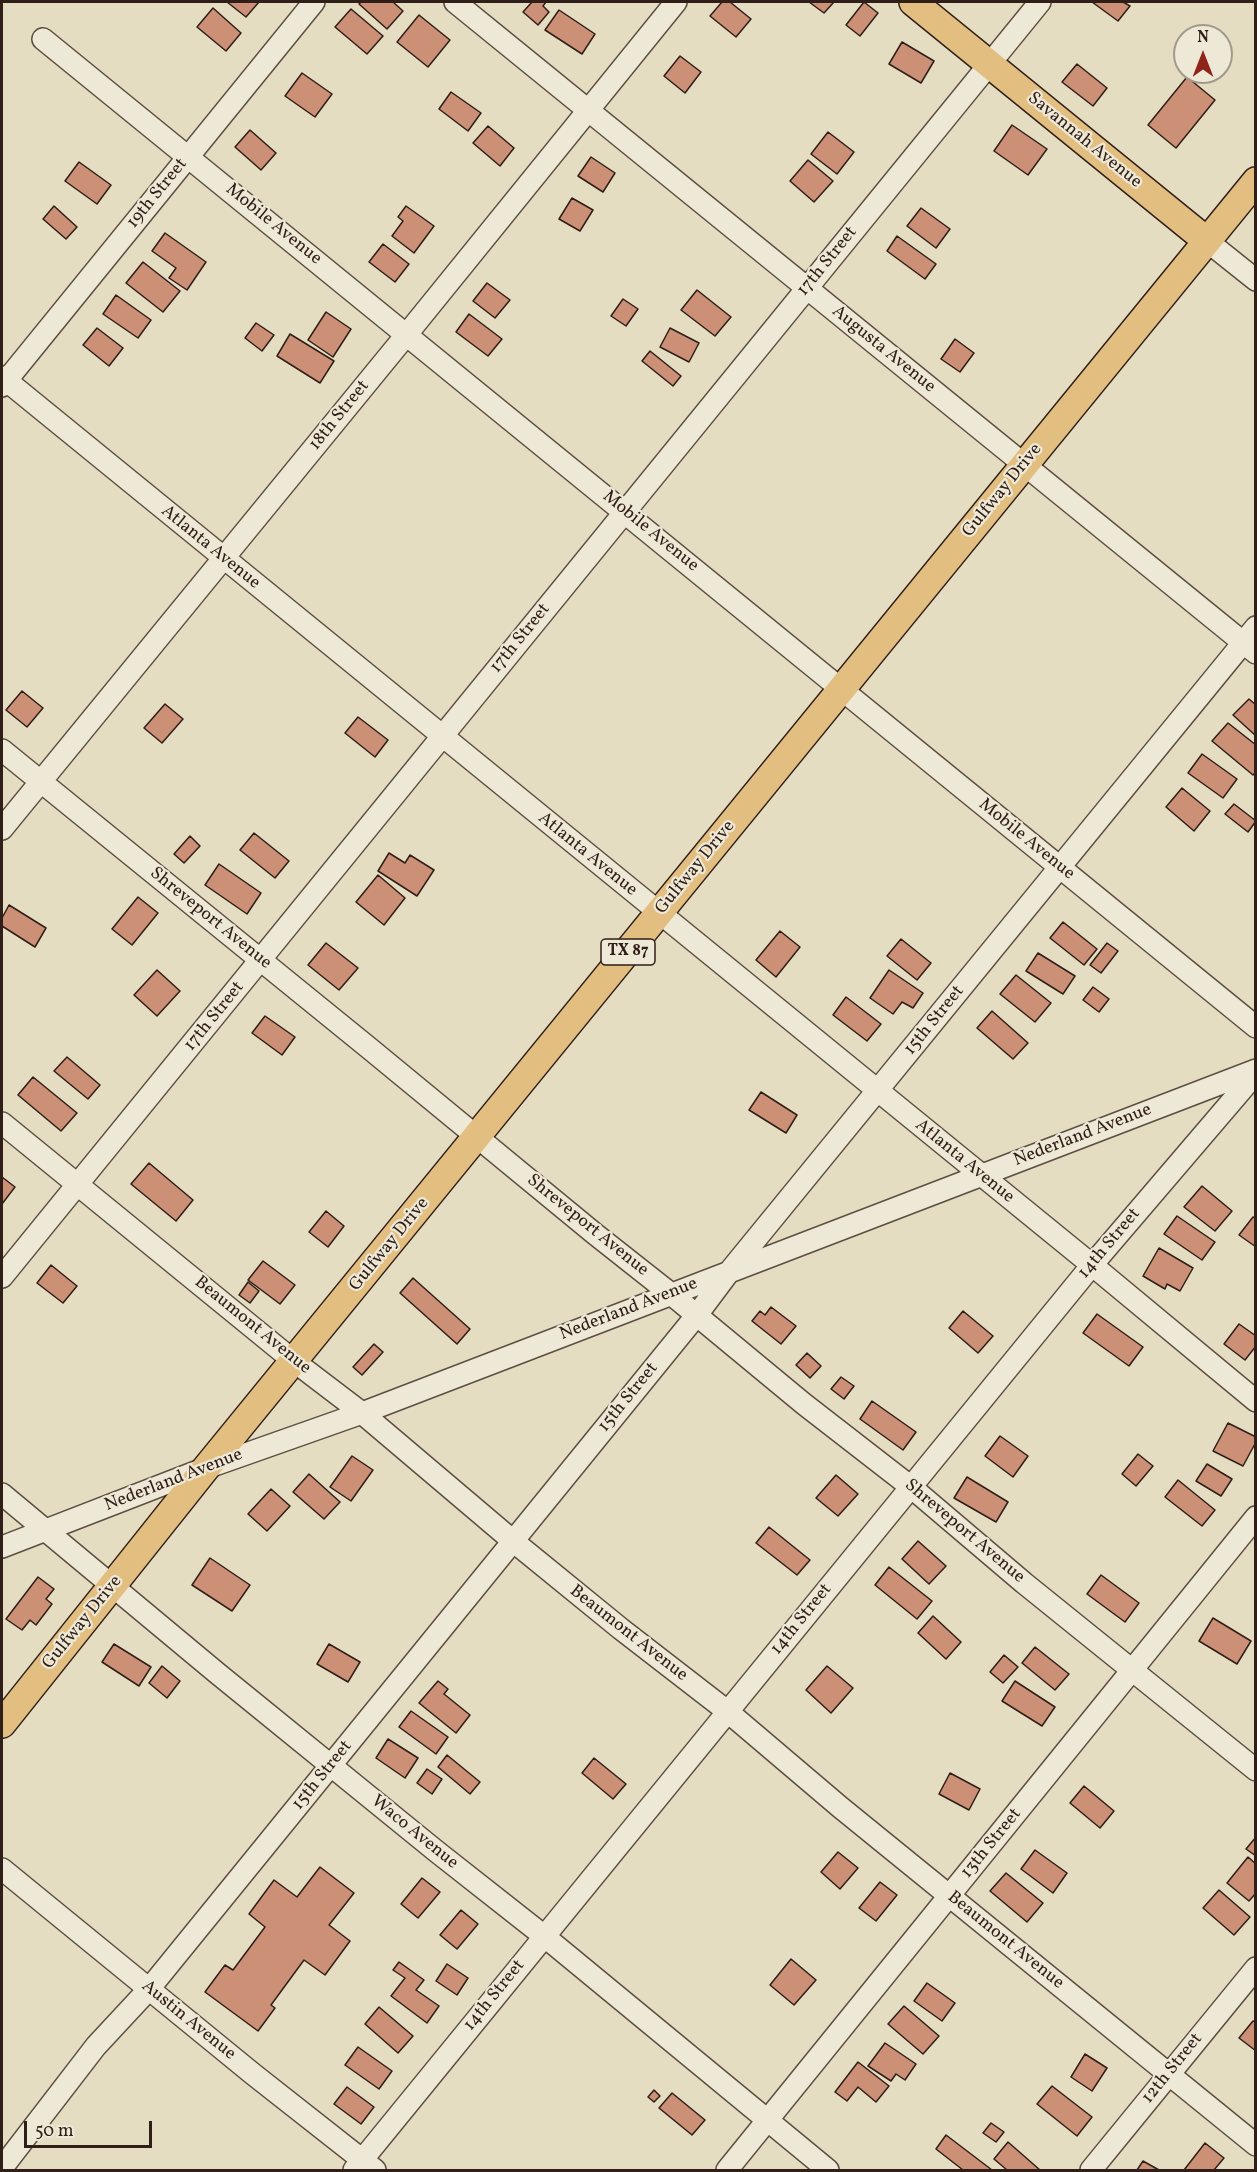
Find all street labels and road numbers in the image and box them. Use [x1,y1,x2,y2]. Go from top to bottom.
street label: Savannah Avenue [1023,88,1145,194]
street label: 19th Street [123,155,193,233]
street label: Mobile Avenue [221,180,325,270]
street label: 17th Street [793,223,863,301]
street label: Augusta Avenue [827,302,939,398]
street label: 18th Street [305,377,375,455]
street label: Gulfway Drive [959,440,1047,542]
street label: Mobile Avenue [598,487,702,577]
street label: Atlanta Avenue [156,501,264,595]
street label: 17th Street [486,600,556,678]
street label: Mobile Avenue [974,795,1078,885]
street label: Atlanta Avenue [533,808,641,902]
street label: Gulfway Drive [652,817,740,919]
street label: Shreveport Avenue [145,863,275,975]
road number: TX 87 [601,939,655,965]
street label: 17th Street [180,978,250,1056]
street label: 15th Street [900,982,970,1060]
street label: Nederland Avenue [1011,1100,1155,1172]
street label: Atlanta Avenue [910,1115,1018,1209]
street label: Shreveport Avenue [522,1170,652,1282]
street label: Gulfway Drive [346,1194,434,1296]
street label: 14th Street [1074,1204,1146,1284]
street label: Beaumont Avenue [189,1272,315,1380]
street label: Nederland Avenue [557,1274,701,1346]
street label: 15th Street [594,1359,664,1437]
street label: Nederland Avenue [102,1445,246,1517]
street label: Shreveport Avenue [899,1475,1029,1589]
street label: Gulfway Drive [39,1572,127,1674]
street label: 14th Street [767,1580,837,1660]
street label: Beaumont Avenue [565,1581,691,1687]
street label: 15th Street [288,1737,358,1815]
street label: Waco Avenue [366,1791,462,1875]
street label: 13th Street [957,1805,1027,1883]
street label: Beaumont Avenue [942,1887,1068,1995]
street label: 14th Street [460,1956,530,2036]
street label: Austin Avenue [136,1976,240,2066]
street label: 12th Street [1138,2029,1208,2109]

